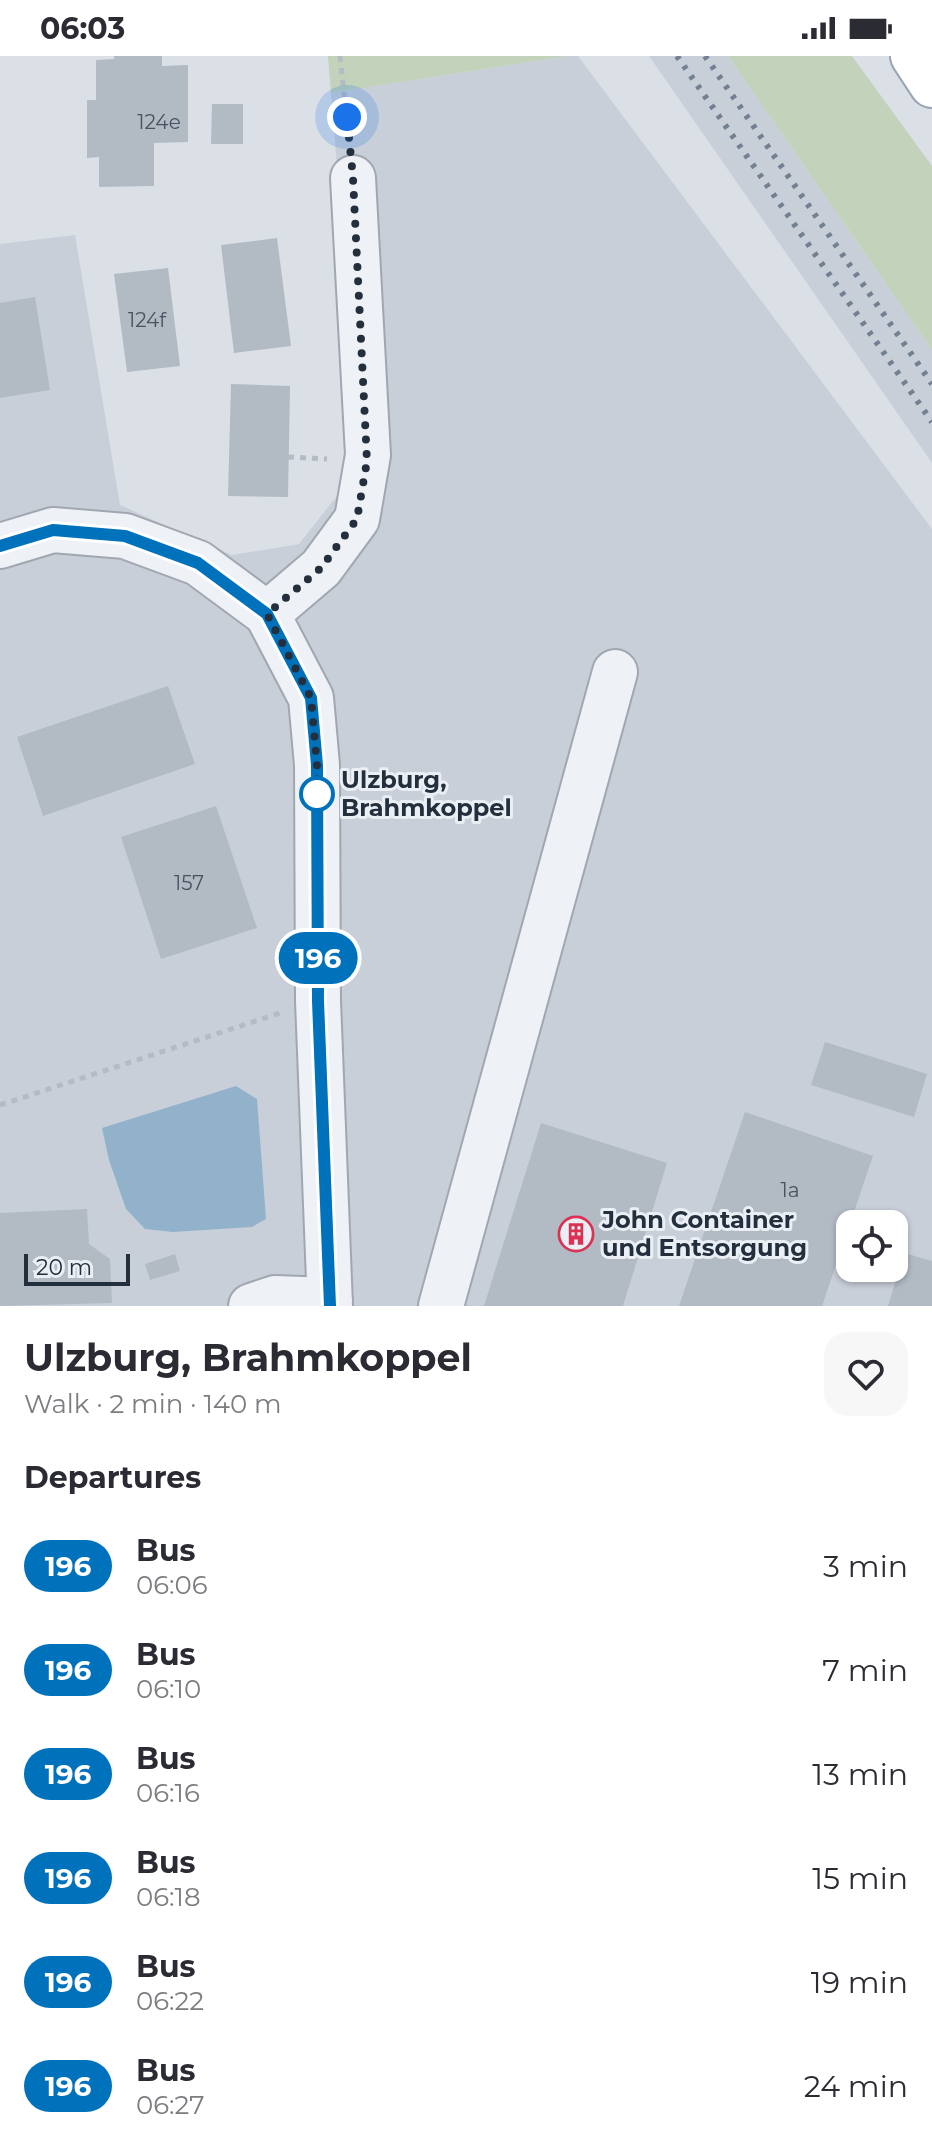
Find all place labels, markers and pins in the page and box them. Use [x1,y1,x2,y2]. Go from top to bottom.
place label: Ulzburg, Brahmkoppel [341,765,512,822]
marker: Ulzburg, Brahmkoppel [300,777,334,811]
place label: John Container und Entsorgung [601,1205,807,1262]
building icon: John Container und Entsorgung [557,1215,595,1253]

